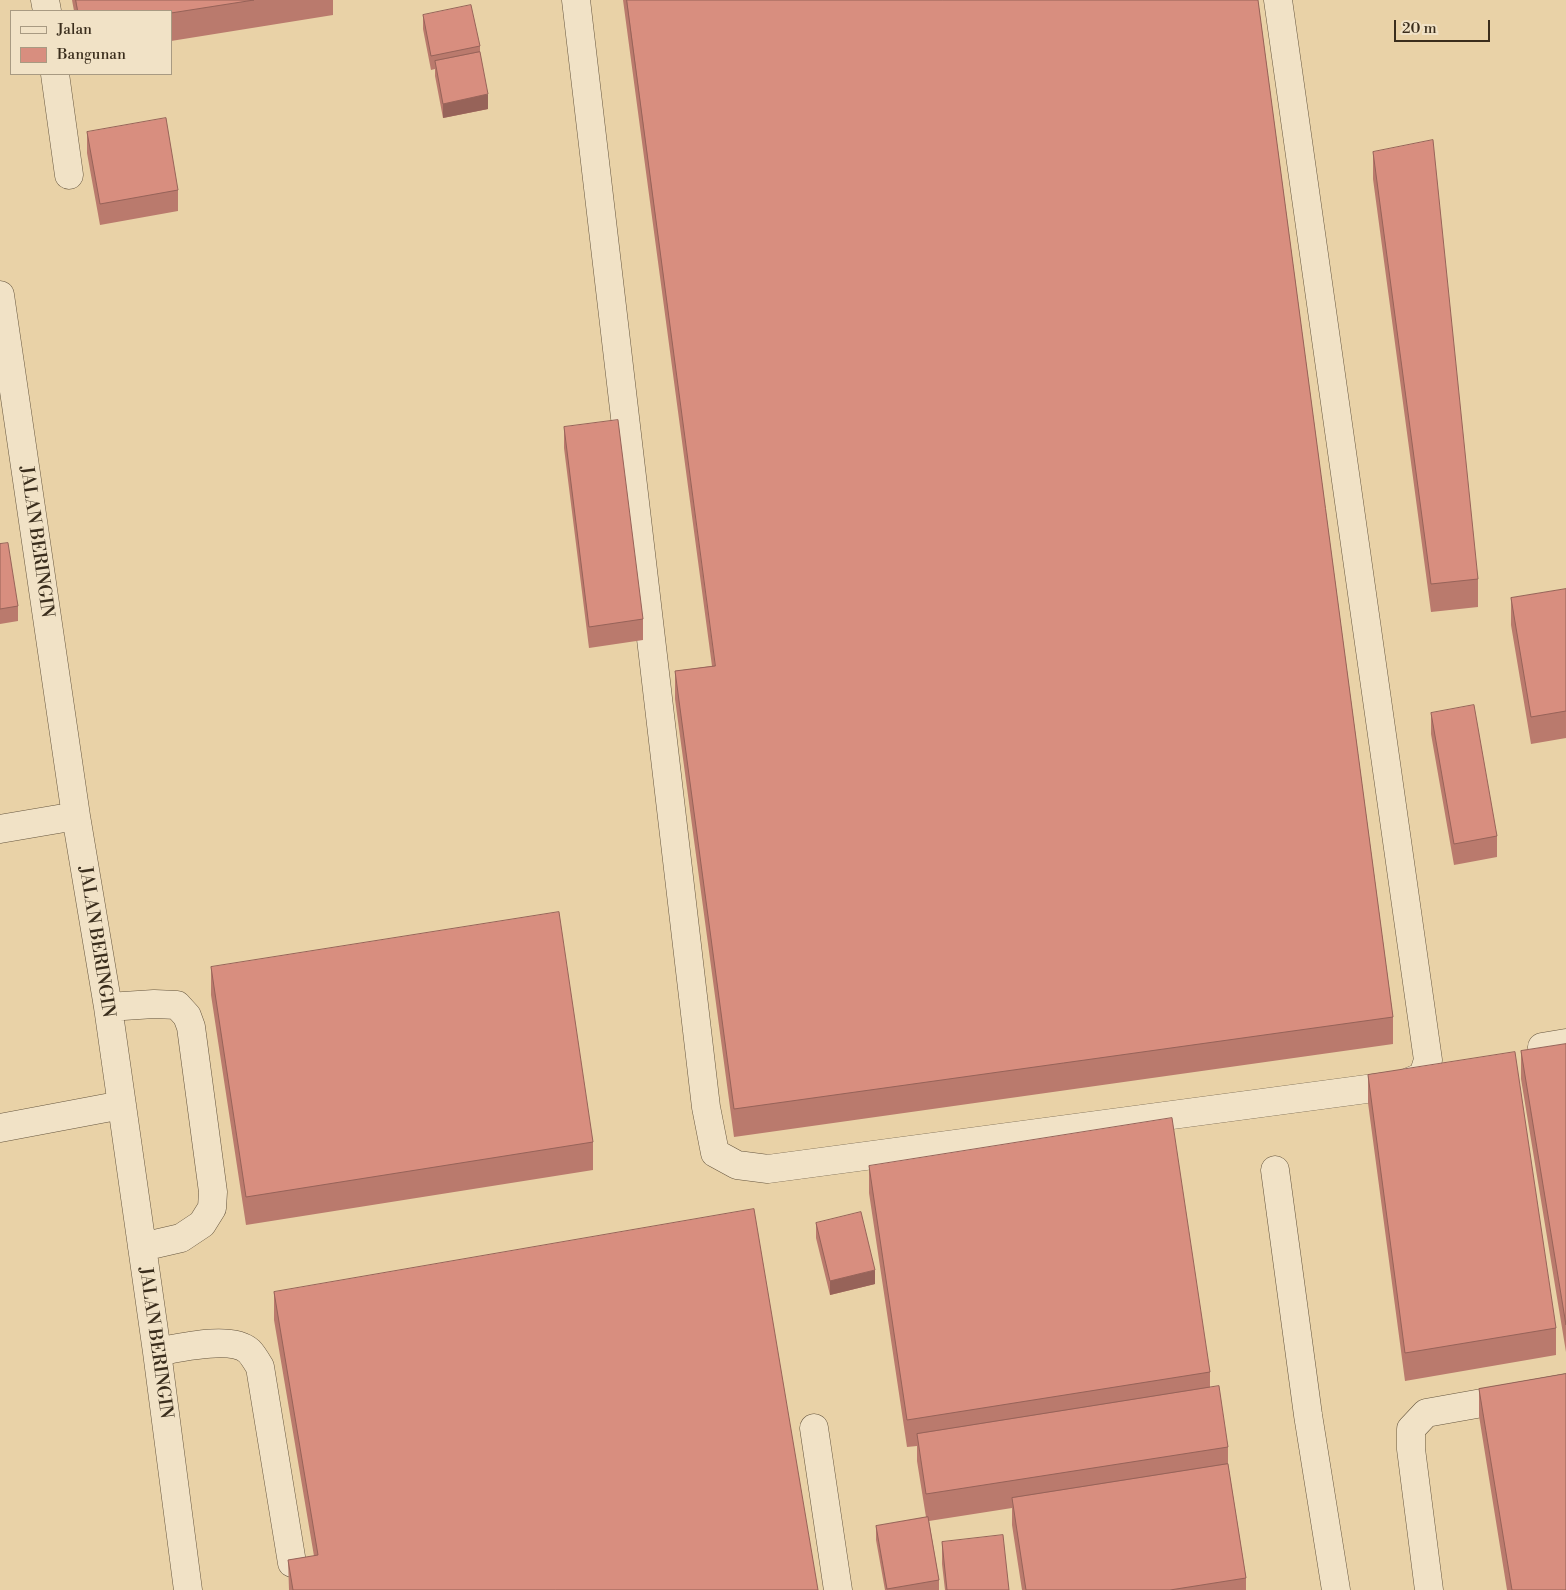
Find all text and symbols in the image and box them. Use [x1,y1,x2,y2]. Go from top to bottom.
legend [10,10,172,75]
scale bar [1396,10,1492,42]
text: 20 m [1402,19,1437,38]
text: Jalan [57,20,92,39]
text: Bangunan [57,45,126,64]
street label: JALAN BERINGIN [15,465,57,619]
street label: JALAN BERINGIN [73,865,119,1019]
street label: JALAN BERINGIN [134,1266,176,1420]

